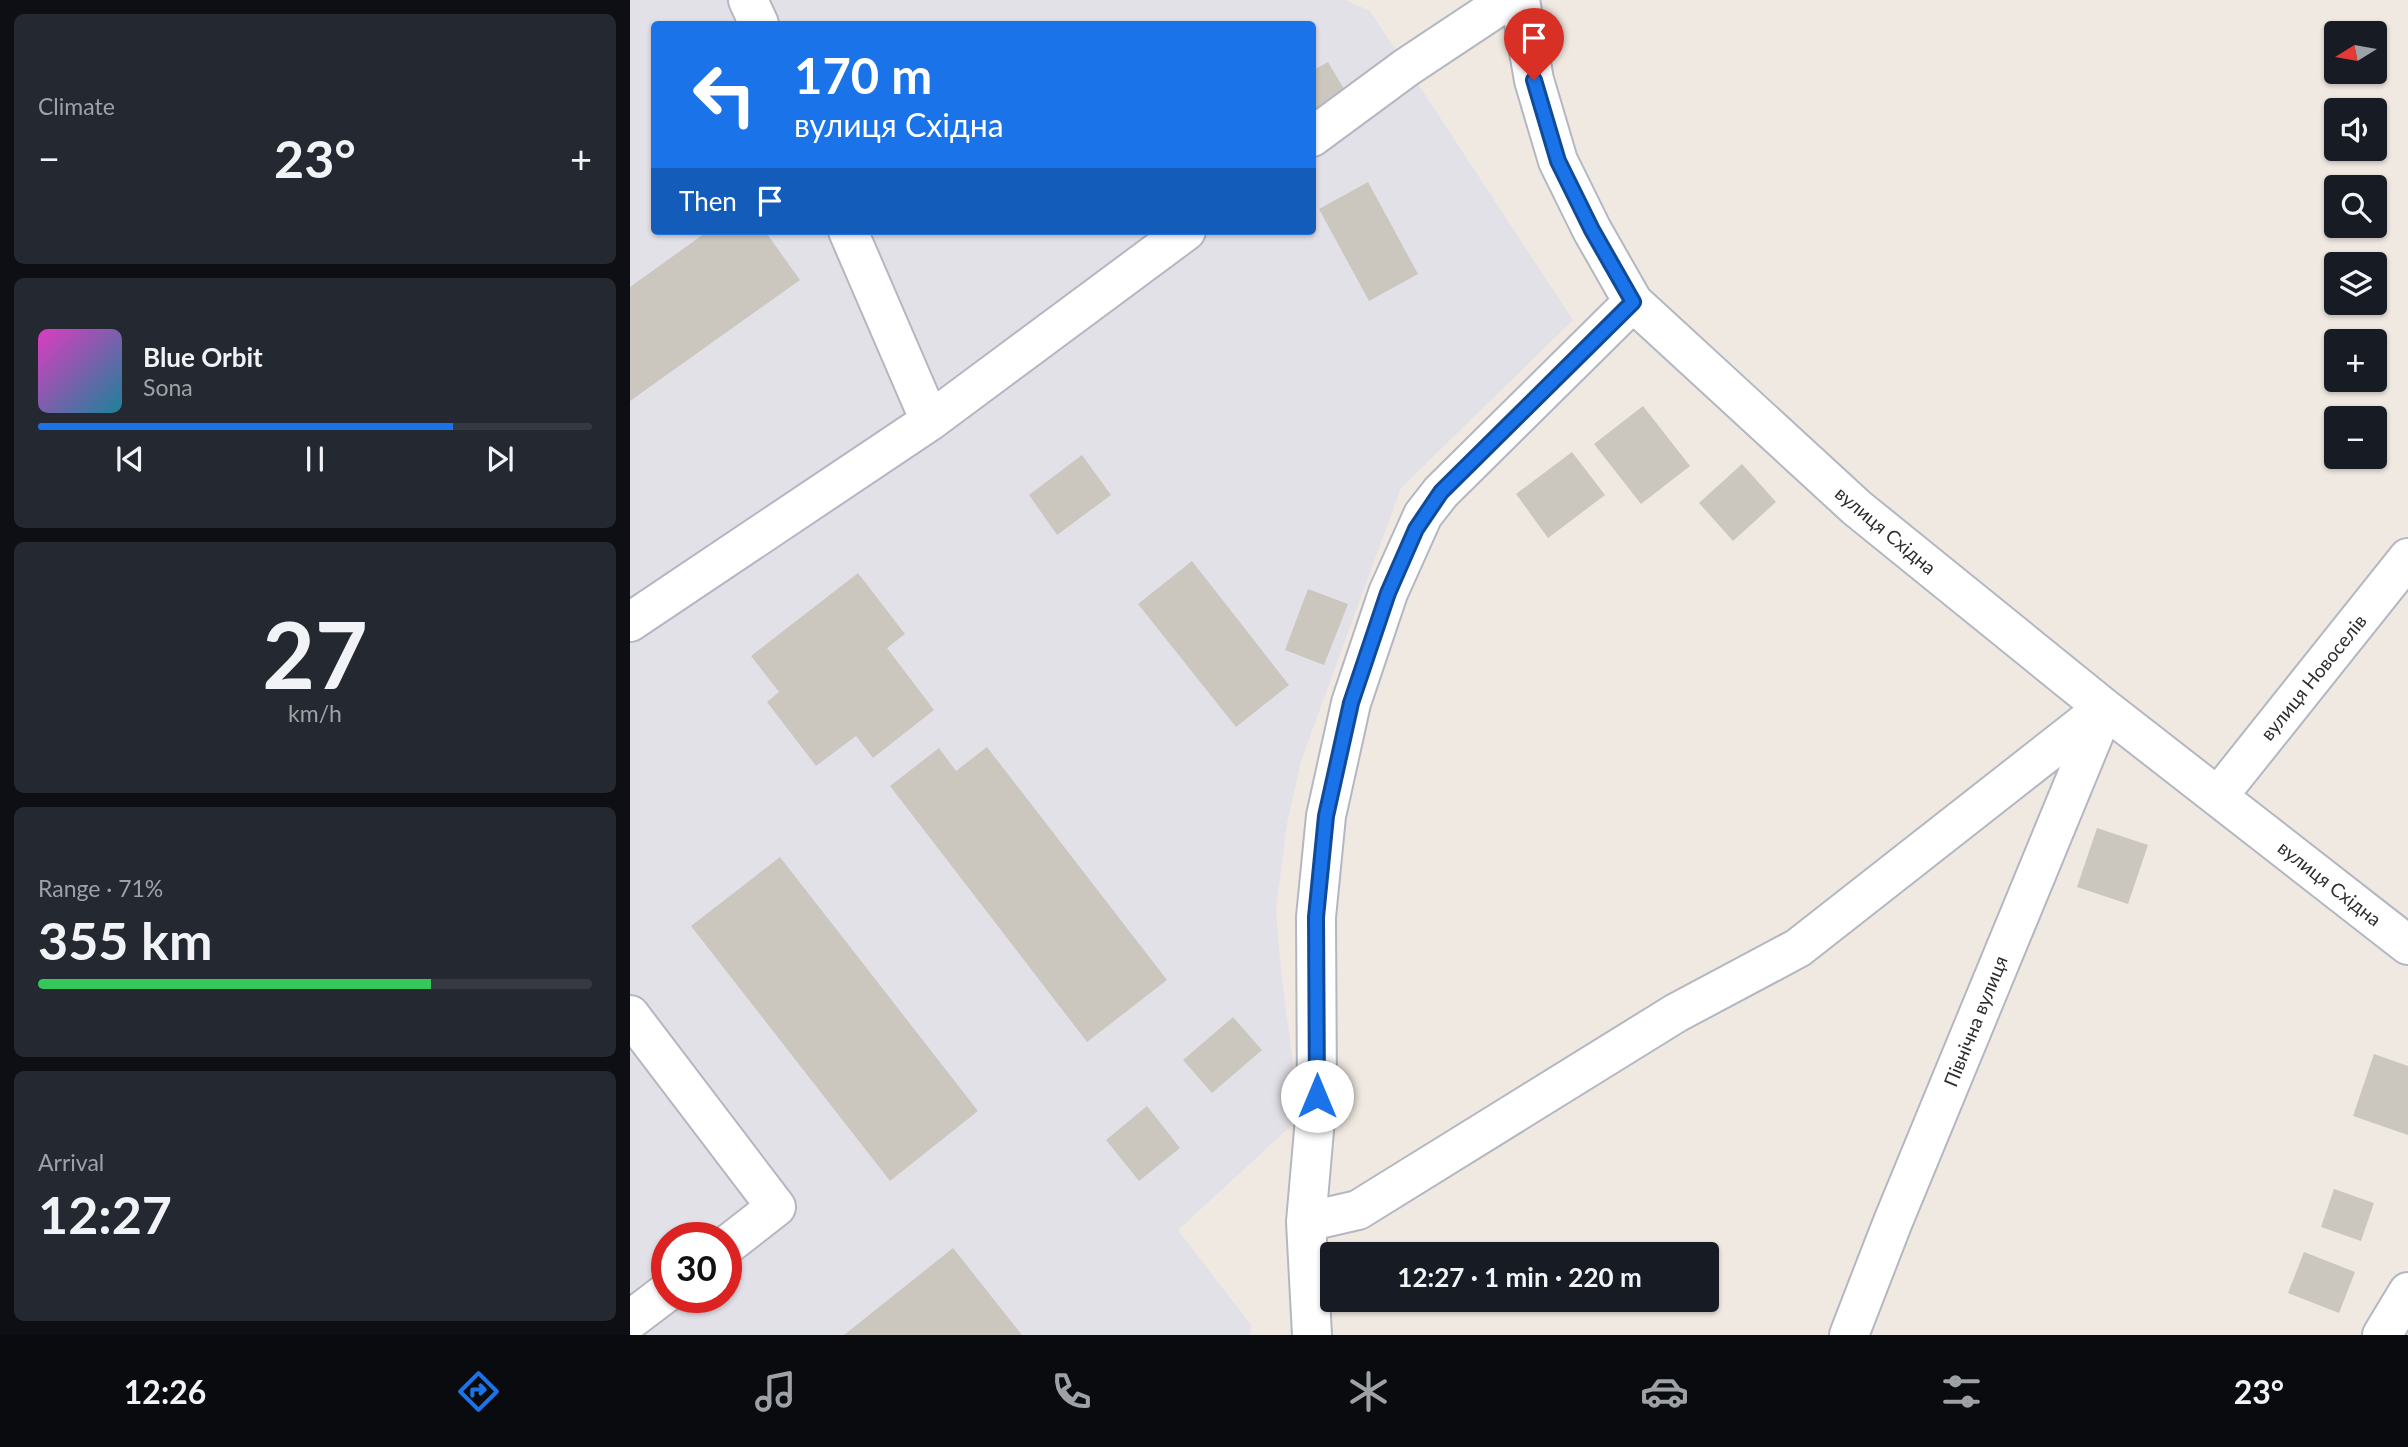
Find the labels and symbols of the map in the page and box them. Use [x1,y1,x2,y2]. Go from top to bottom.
pin [1504,8,1564,80]
north arrow [2324,21,2387,84]
street label: вулиця Східна [1831,481,1941,579]
street label: вулиця Новоселів [2255,609,2371,745]
street label: вулиця Східна [2274,836,2386,930]
street label: Північна вулиця [1938,952,2012,1090]
position arrow [1280,1059,1354,1133]
speed limit sign: 30 [651,1222,742,1313]

